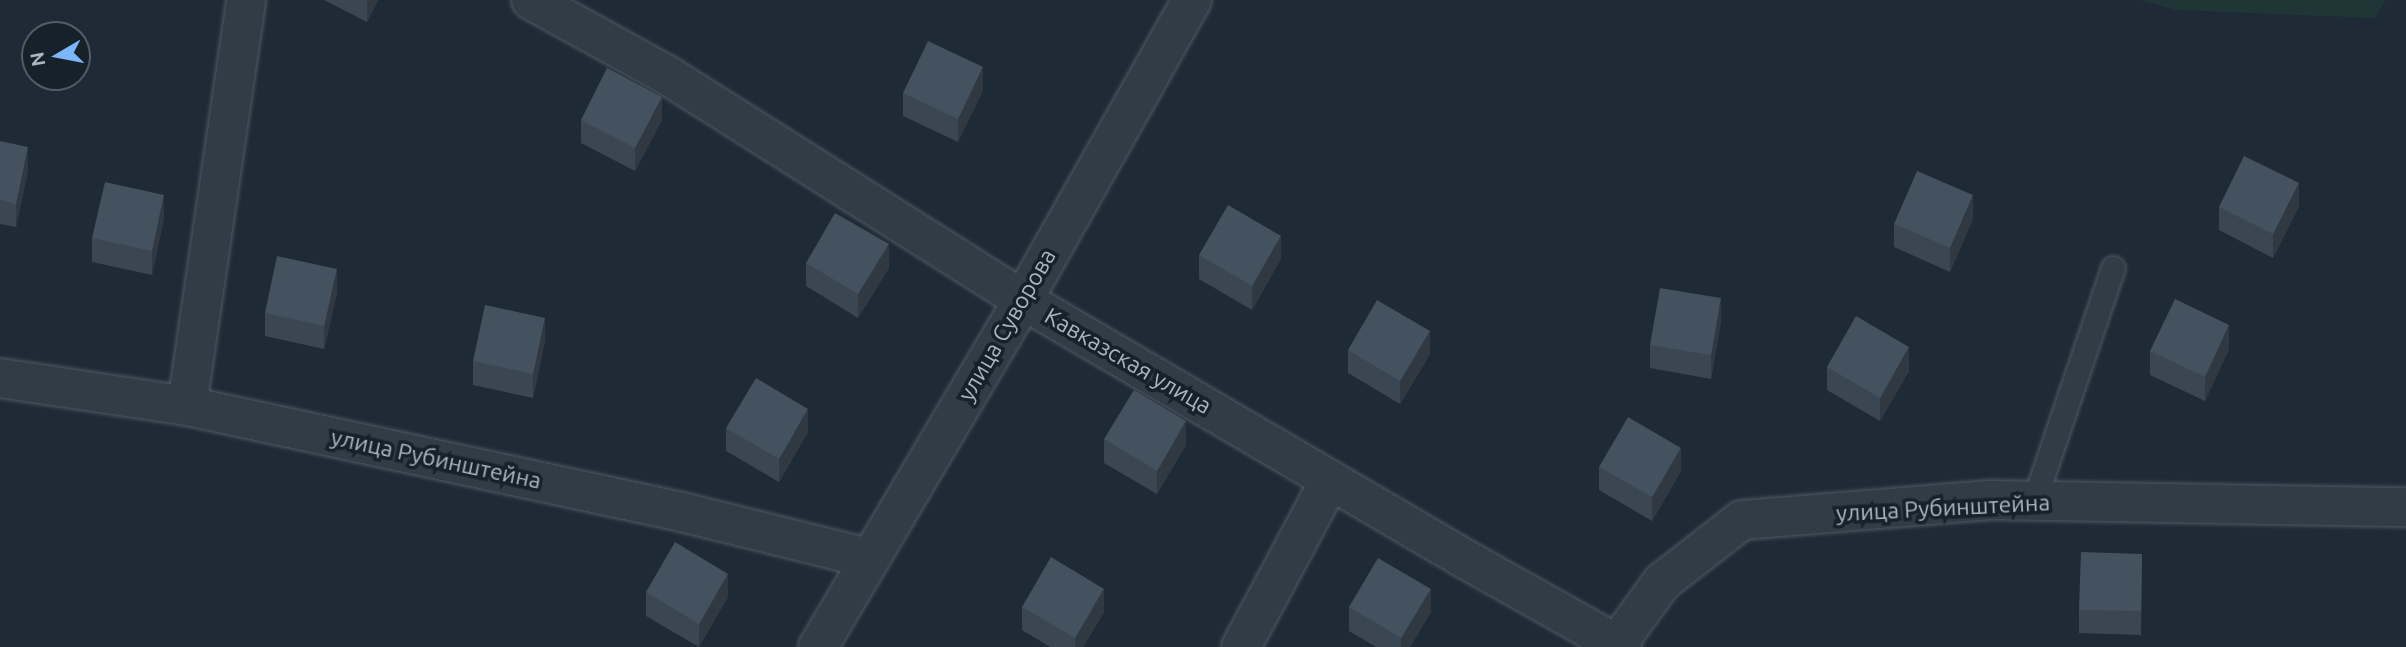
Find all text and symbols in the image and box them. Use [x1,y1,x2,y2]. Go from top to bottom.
north arrow [21,21,91,91]
text: N [25,50,49,68]
street label: улица Суворова [952,244,1062,406]
street label: Кавказская улица [1040,302,1216,420]
street label: улица Рубинштейна [328,423,544,495]
street label: улица Рубинштейна [1835,489,2051,527]

